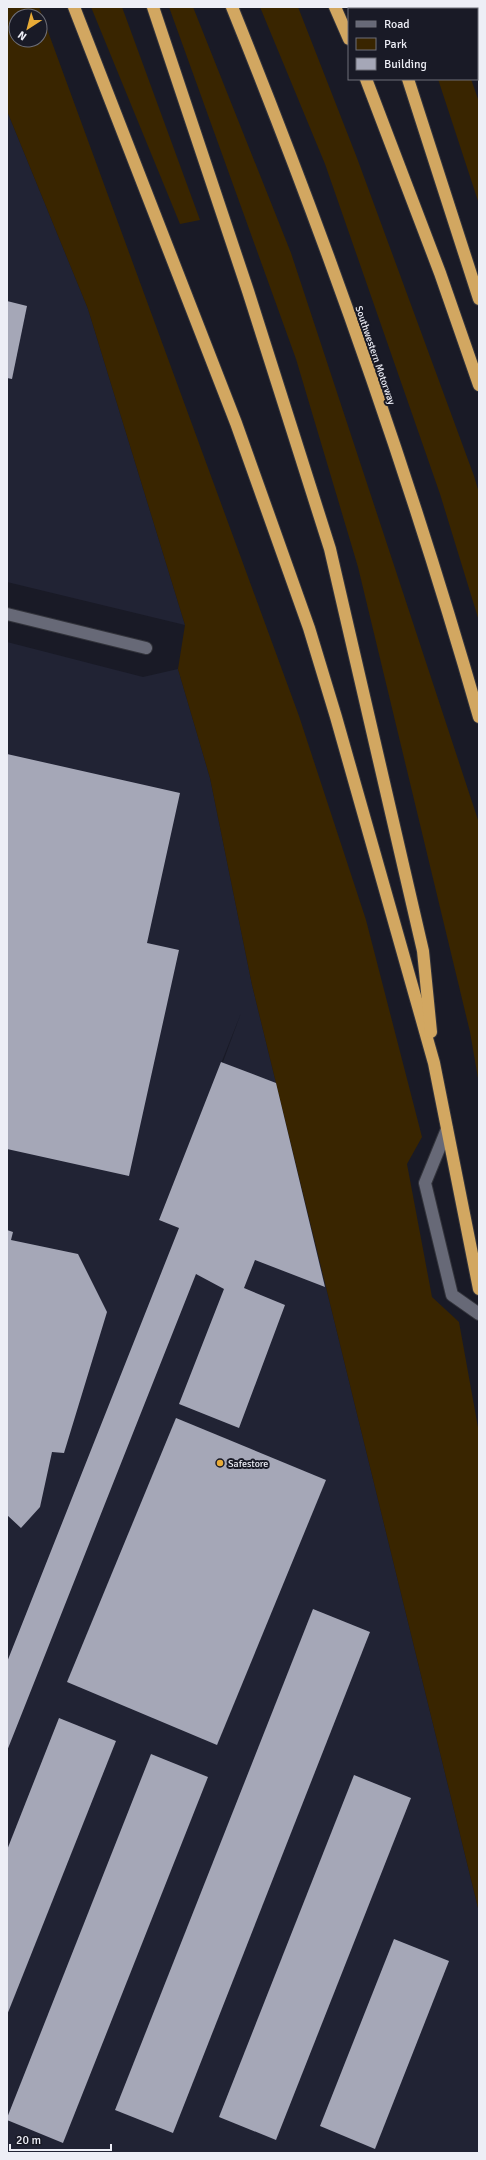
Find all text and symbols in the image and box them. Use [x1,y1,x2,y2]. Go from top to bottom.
north arrow [8,8,48,48]
legend [348,8,478,80]
text: Road [384,17,410,32]
text: N [15,28,29,43]
text: Park [384,37,407,52]
text: Building [384,57,427,72]
street label: Southwestern Motorway [353,304,398,407]
marker: Safestore [215,1458,225,1468]
place label: Safestore [228,1458,268,1470]
scale bar [10,2126,111,2152]
text: 20 m [16,2133,41,2148]

